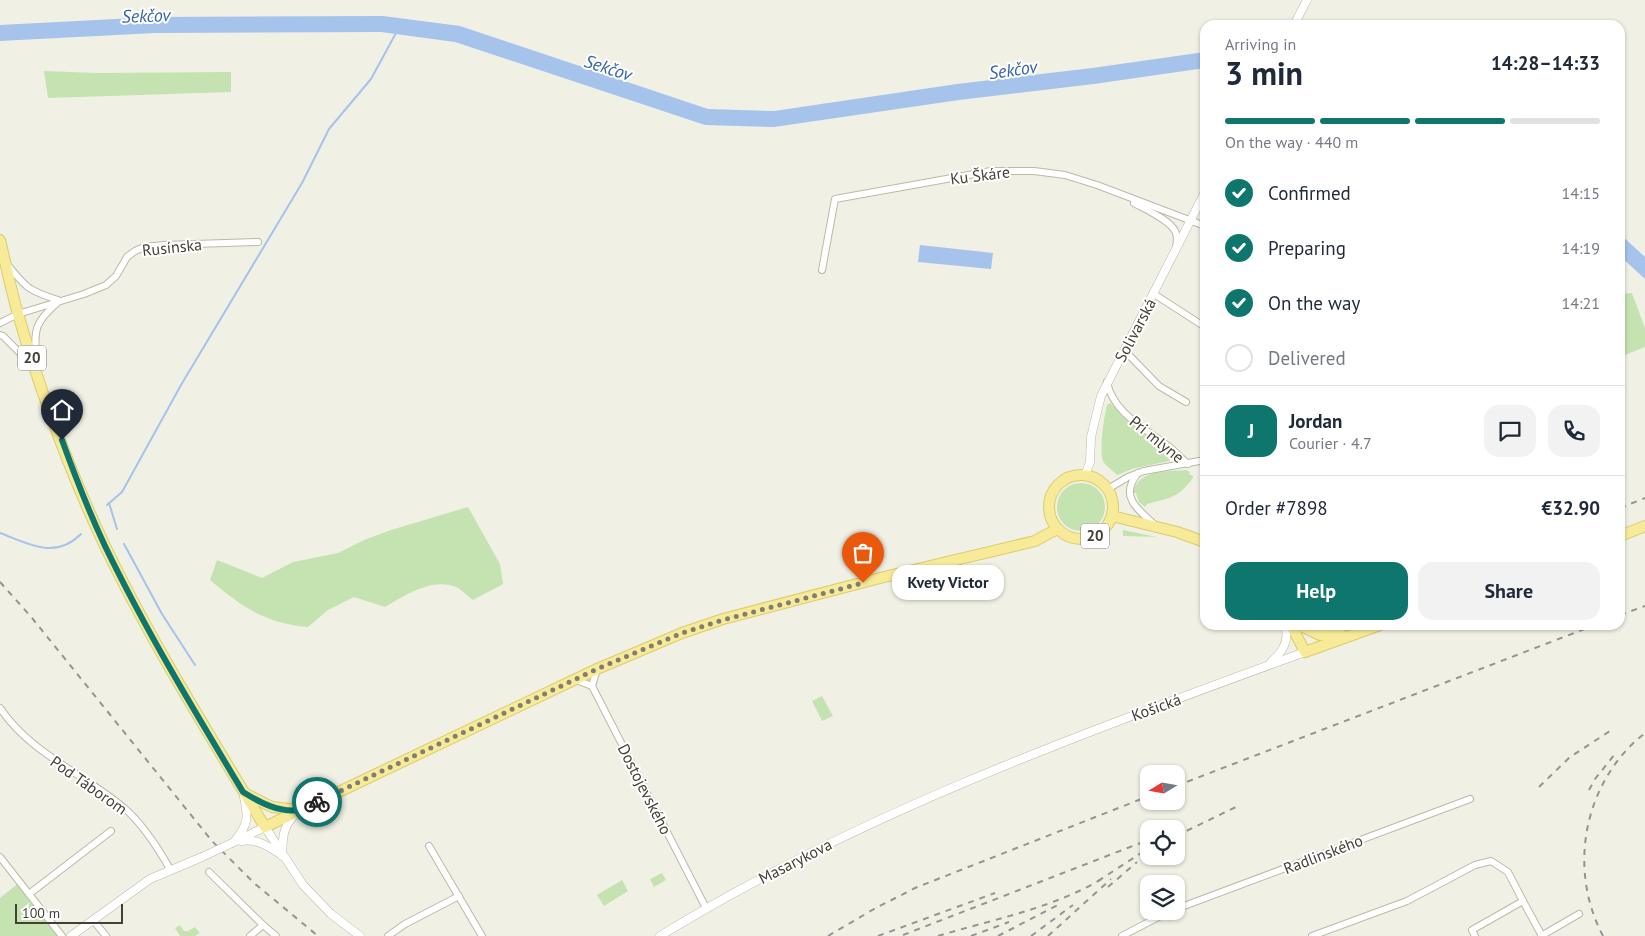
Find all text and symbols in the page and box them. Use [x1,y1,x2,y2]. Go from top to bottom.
water label: Sekčov [121,3,173,28]
text: Arriving in [1225,34,1296,54]
water label: Sekčov [581,49,637,87]
text: 14:28–14:33 [1491,51,1600,75]
text: 3 min [1225,52,1303,94]
water label: Sekčov [987,54,1041,84]
text: On the way · 440 m [1225,132,1358,152]
street label: Ku Škáre [949,161,1011,189]
icon: check [1225,179,1253,207]
text: Confirmed [1268,181,1351,205]
text: 14:15 [1562,183,1600,203]
street label: Rusínska [141,234,203,260]
icon: check [1225,234,1253,262]
text: Preparing [1268,236,1346,260]
text: 14:19 [1562,238,1600,258]
icon: check [1225,289,1253,317]
text: On the way [1268,291,1360,315]
text: 14:21 [1562,293,1600,313]
street label: Solivarská [1110,295,1160,365]
road number: 20 [18,346,46,370]
text: Delivered [1268,346,1346,370]
pin [41,389,83,440]
icon: home [48,396,76,424]
button: chat [1484,405,1536,457]
button: phone [1548,405,1600,457]
text: Jordan [1289,409,1342,433]
street label: Pri mlyne [1126,411,1188,467]
text: J [1248,419,1254,443]
text: Courier · 4.7 [1289,433,1372,453]
text: Order #7898 [1225,496,1328,520]
text: €32.90 [1541,496,1600,520]
road number: 20 [1081,524,1109,548]
pin [842,532,884,583]
icon: bag [849,539,877,567]
button: Help [1225,562,1408,620]
button: Share [1418,562,1600,620]
callout: Kvety Victor [893,566,1006,600]
text: Kvety Victor [907,572,989,592]
street label: Košická [1128,689,1184,725]
street label: Dostojevského [614,740,676,838]
street label: Pod Táborom [47,751,131,819]
north arrow [1140,765,1185,810]
map controls [1140,765,1185,920]
courier [292,777,342,827]
icon: bike [303,788,331,816]
button: locate [1140,820,1185,865]
street label: Radlinského [1281,830,1365,878]
street label: Masarykova [755,834,835,888]
button: layers [1140,875,1185,920]
scale bar [15,901,122,924]
text: 100 m [22,904,60,922]

